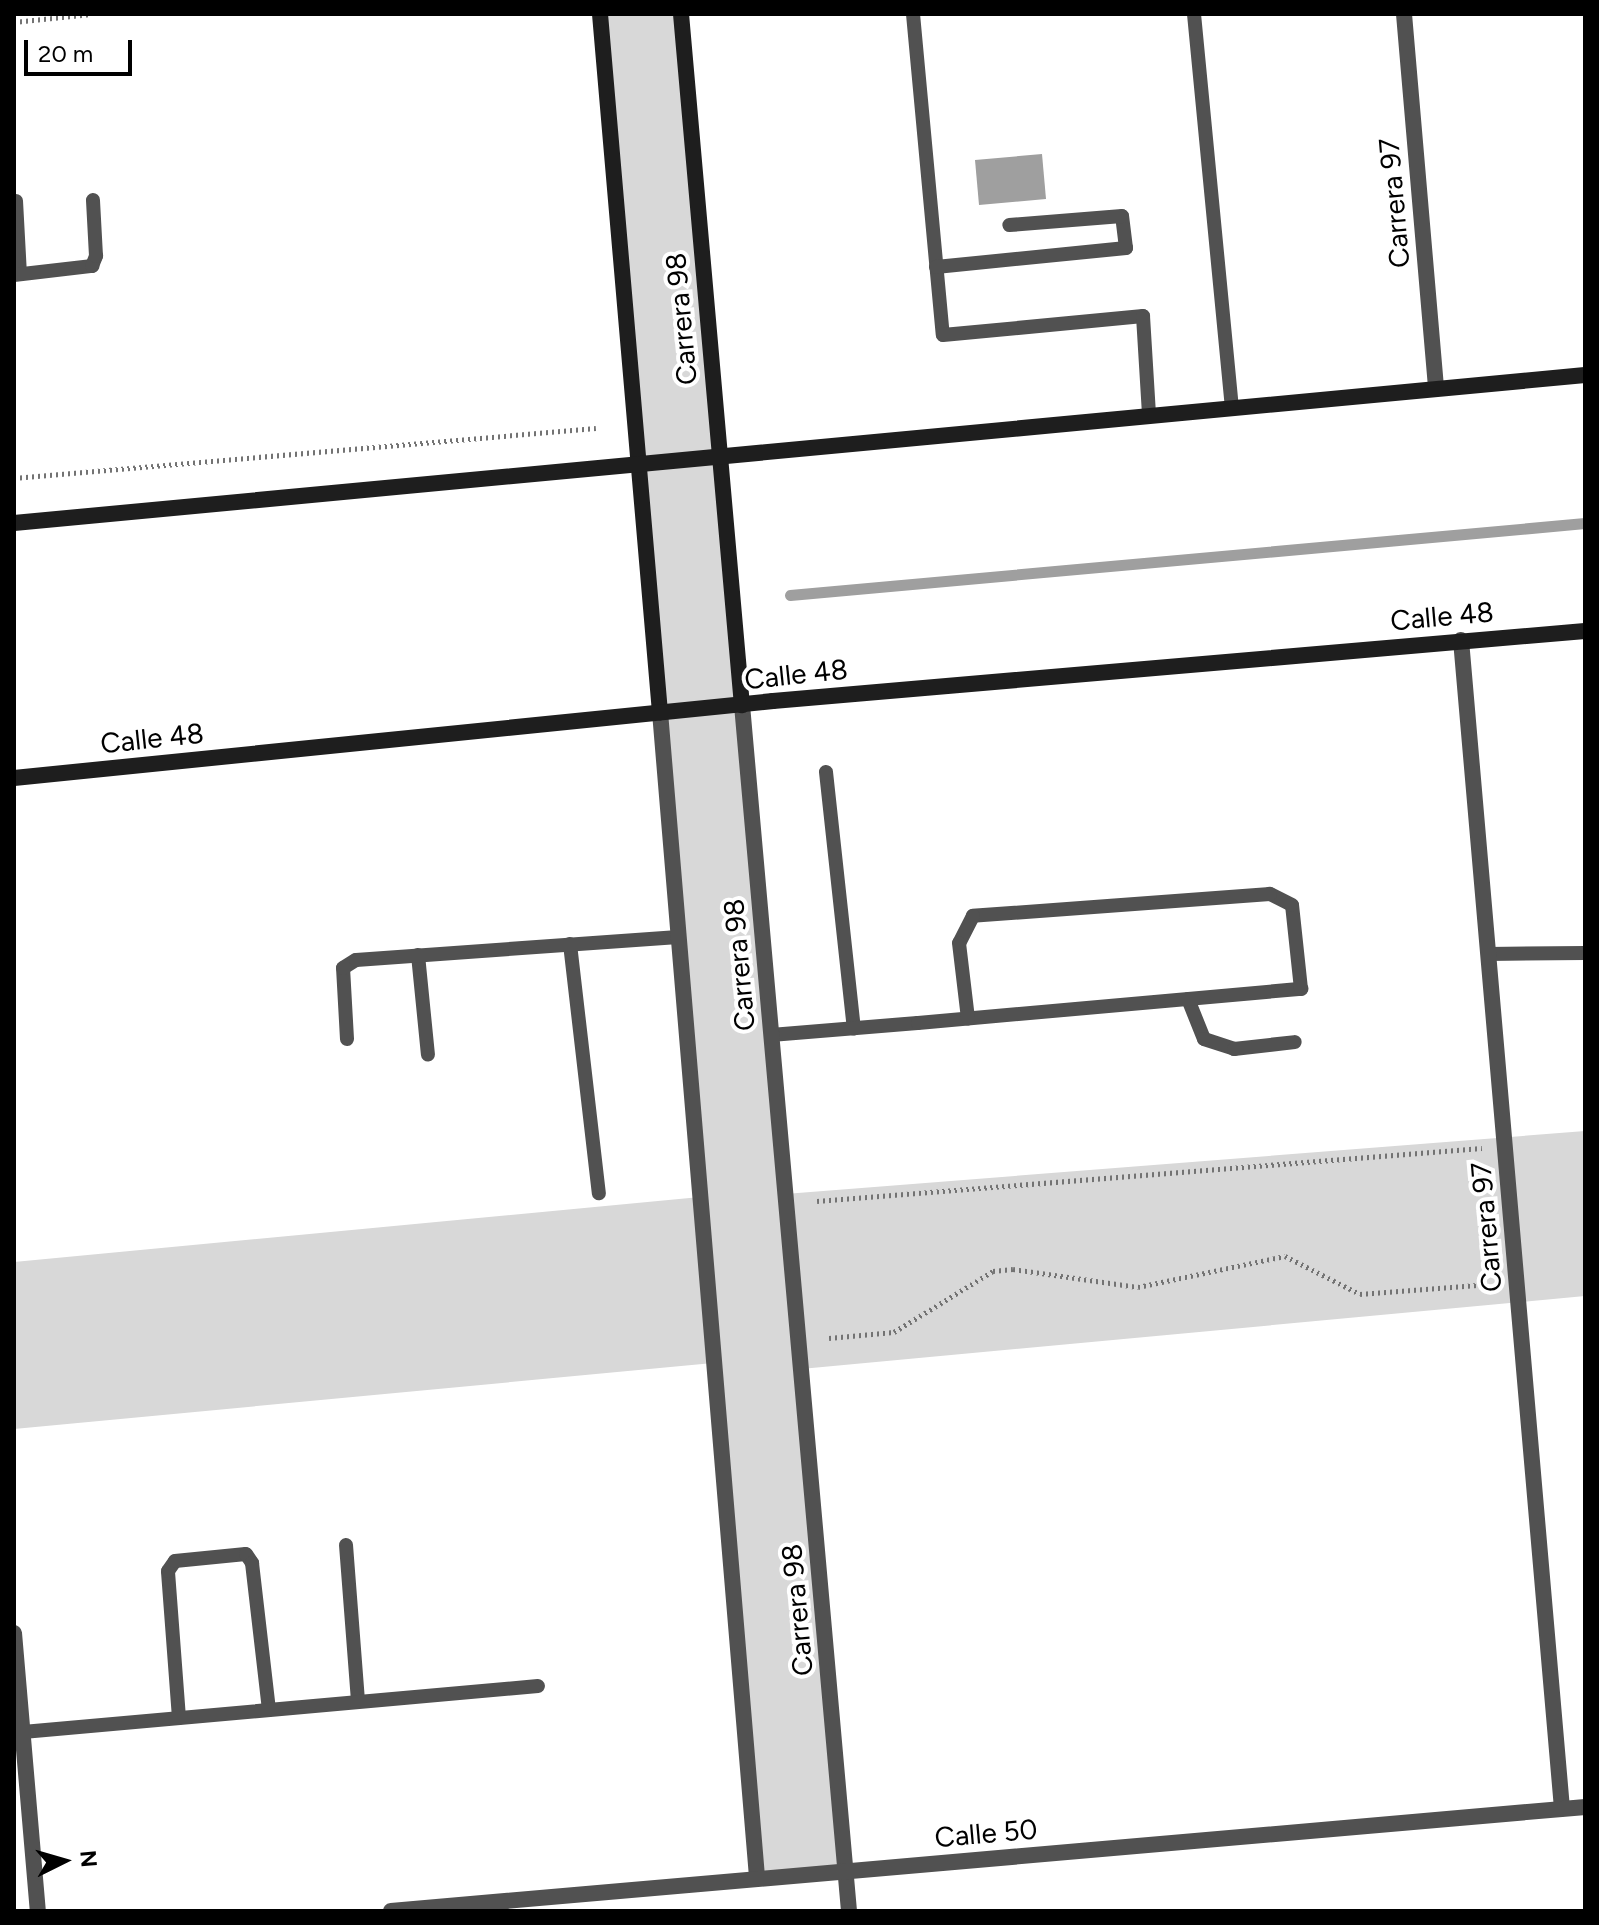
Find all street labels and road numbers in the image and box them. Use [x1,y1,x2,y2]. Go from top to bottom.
street label: Carrera 97 [1372,137,1416,269]
street label: Carrera 98 [658,252,704,386]
street label: Calle 48 [1389,595,1495,637]
street label: Calle 48 [743,652,849,696]
street label: Calle 48 [99,716,205,760]
street label: Carrera 98 [716,898,762,1032]
street label: Carrera 97 [1464,1161,1508,1293]
street label: Carrera 98 [774,1543,820,1677]
street label: Calle 50 [933,1812,1039,1854]

